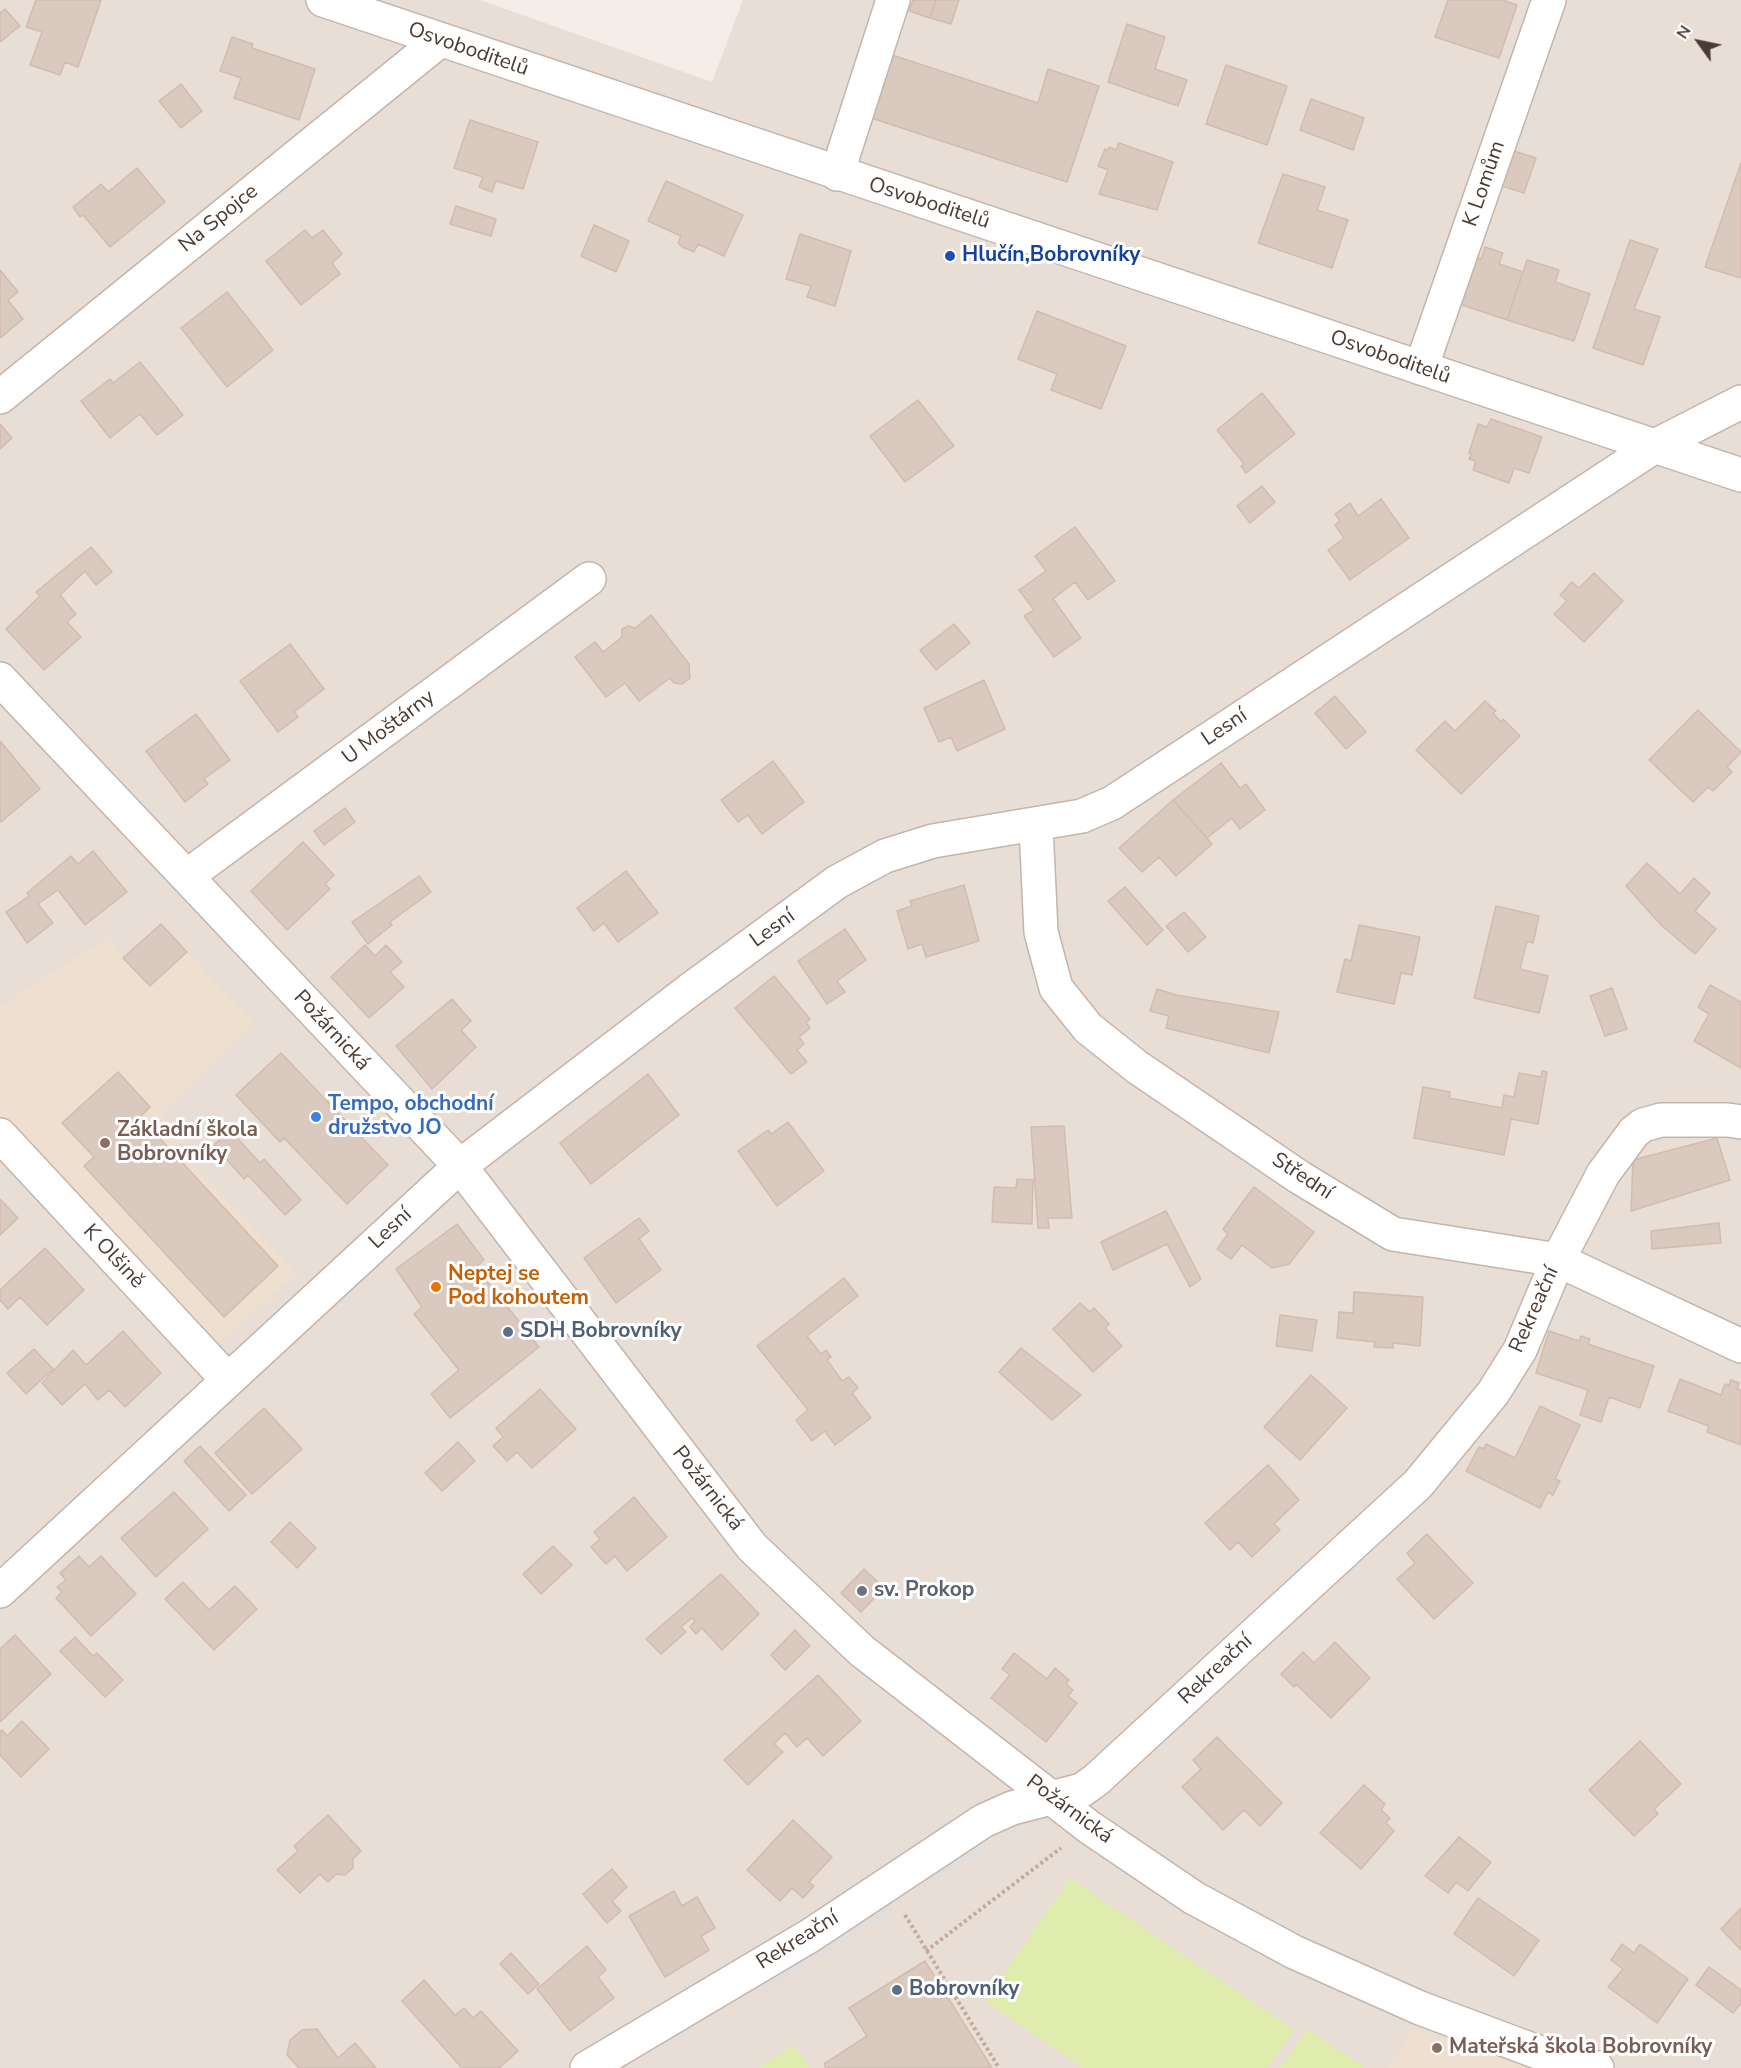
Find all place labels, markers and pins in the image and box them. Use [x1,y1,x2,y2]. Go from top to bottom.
place label: Hlučín,Bobrovníky [962,243,1140,269]
marker: Hlučín,Bobrovníky [943,249,957,263]
place label: Tempo, obchodní družstvo JO [328,1092,494,1142]
marker: Tempo, obchodní družstvo JO [309,1110,323,1124]
place label: Základní škola Bobrovníky [117,1118,258,1168]
marker: Základní škola Bobrovníky [98,1136,112,1150]
place label: Neptej se Pod kohoutem [448,1262,589,1312]
marker: Neptej se Pod kohoutem [429,1280,443,1294]
place label: SDH Bobrovníky [520,1319,682,1345]
marker: SDH Bobrovníky [501,1325,515,1339]
place label: sv. Prokop [874,1578,974,1604]
marker: sv. Prokop [855,1584,869,1598]
place label: Bobrovníky [909,1977,1019,2003]
marker: Bobrovníky [890,1983,904,1997]
place label: Mateřská škola Bobrovníky [1449,2035,1712,2061]
marker: Mateřská škola Bobrovníky [1430,2041,1444,2055]

